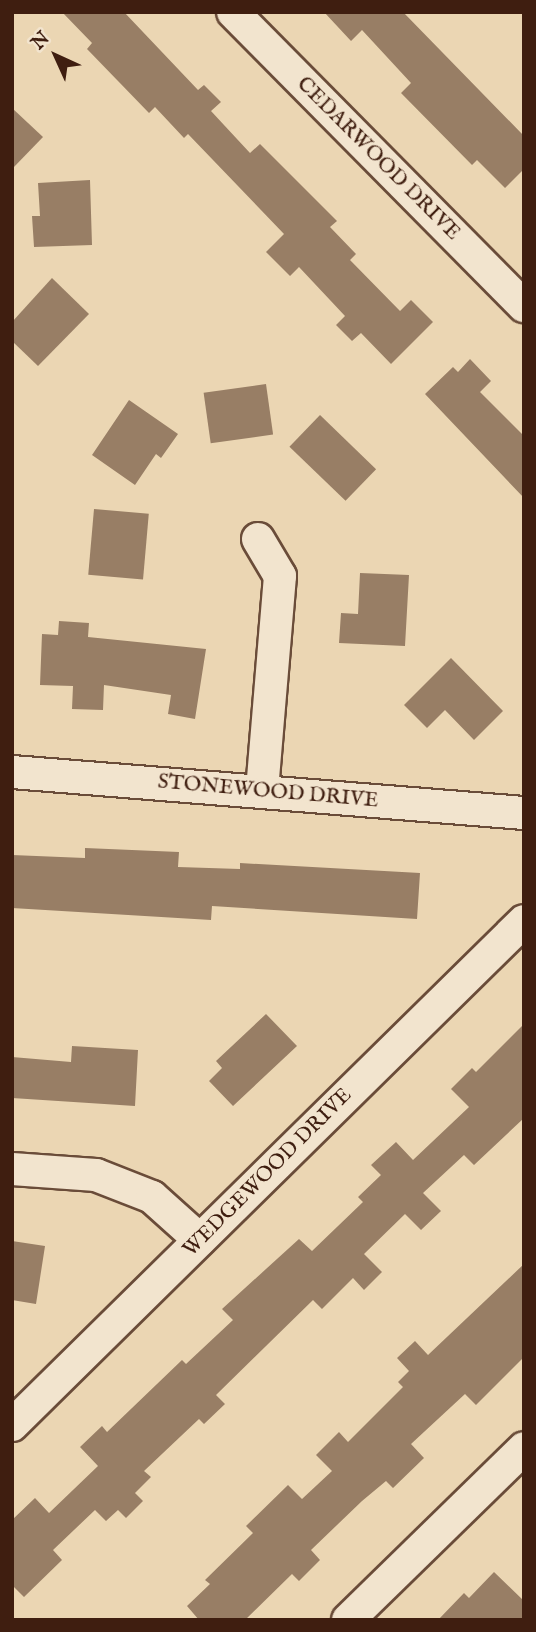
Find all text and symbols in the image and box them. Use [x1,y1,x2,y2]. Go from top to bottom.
north arrow [21,21,91,91]
text: N [27,27,55,55]
street label: CEDARWOOD DRIVE [291,72,465,246]
street label: STONEWOOD DRIVE [157,770,379,814]
street label: WEDGEWOOD DRIVE [178,1083,358,1263]

